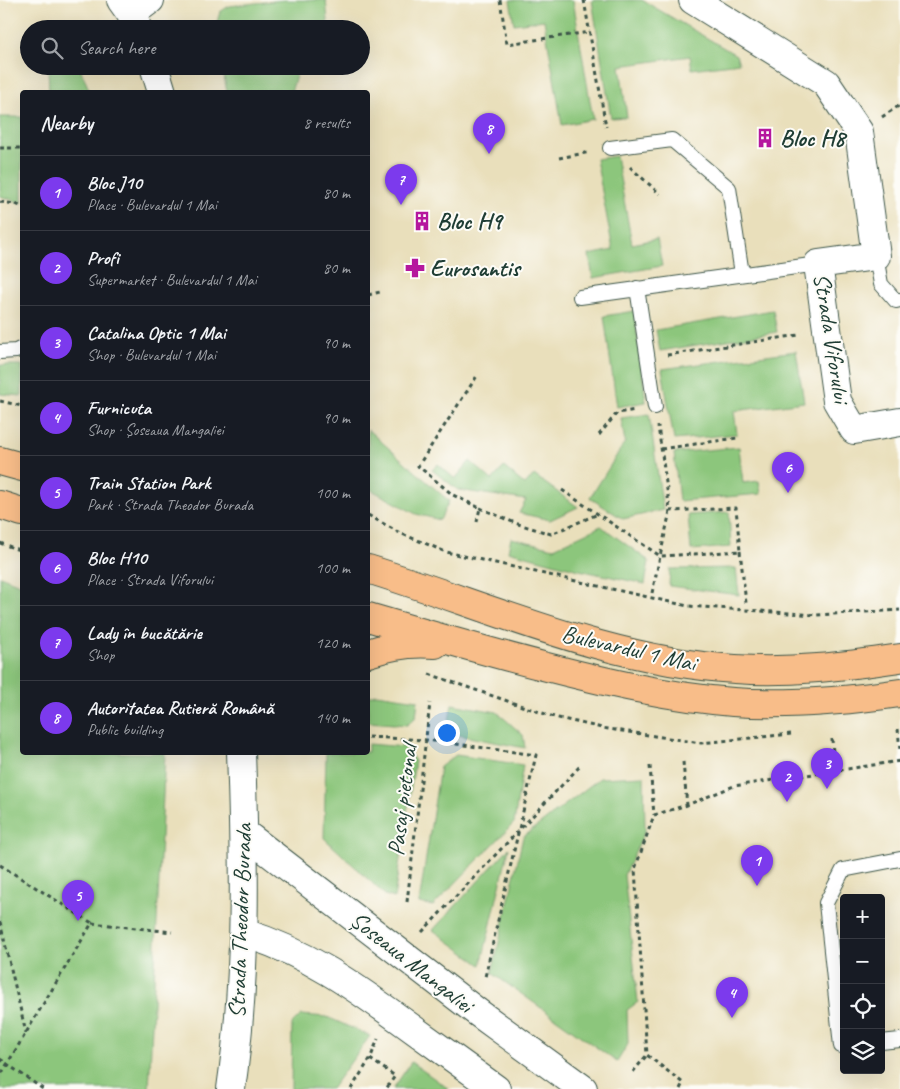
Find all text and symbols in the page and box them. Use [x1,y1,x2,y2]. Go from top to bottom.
search box [20,20,370,75]
icon: search [38,34,66,62]
text: Search here [78,36,155,60]
text: Nearby [40,110,93,136]
text: 8 results [303,113,350,133]
pin: 8 [473,113,505,154]
place label: Bloc H8 [780,123,848,153]
building icon: Bloc H8 [754,127,776,149]
pin: 7 [385,164,417,205]
text: Bloc J10 [87,171,142,195]
text: 1 [52,183,60,203]
text: 80 m [323,183,350,203]
text: Place · Bulevardul 1 Mai [87,195,217,215]
place label: Bloc H9 [437,206,504,236]
building icon: Bloc H9 [411,210,433,232]
text: Profi [87,246,118,270]
place label: Eurosantis [430,253,522,283]
pharmacy icon: Eurosantis [404,257,426,279]
text: 2 [52,258,60,278]
text: 80 m [323,258,350,278]
text: Supermarket · Bulevardul 1 Mai [87,270,257,290]
street label: Strada Viforului [807,271,857,407]
text: Catalina Optic 1 Mai [87,321,226,345]
text: 3 [52,333,60,353]
text: 90 m [323,333,350,353]
text: Shop · Bulevardul 1 Mai [87,345,216,365]
text: Furnicuta [87,396,151,420]
text: 4 [52,408,60,428]
text: 90 m [323,408,350,428]
text: Shop · Șoseaua Mangaliei [87,420,224,440]
pin: 6 [772,452,804,493]
text: Train Station Park [87,471,210,495]
text: 5 [53,483,59,503]
text: 100 m [316,483,350,503]
text: Park · Strada Theodor Burada [87,495,253,515]
text: Bloc H10 [87,546,147,570]
text: 6 [52,558,60,578]
text: 100 m [316,558,350,578]
text: Place · Strada Viforului [87,570,213,590]
street label: Bulevardul 1 Mai [559,618,701,679]
text: Lady în bucătărie [87,621,202,645]
text: 7 [52,633,60,653]
text: 120 m [316,633,350,653]
text: Shop [87,645,114,665]
text: Autoritatea Rutieră Română [87,696,273,720]
text: 8 [52,708,60,728]
text: 140 m [316,708,350,728]
text: Public building [87,720,163,740]
your location [434,720,460,746]
street label: Pasaj pietonal [380,739,424,857]
pin: 3 [811,748,843,789]
pin: 2 [771,761,803,802]
street label: Strada Theodor Burada [222,822,258,1019]
pin: 1 [741,845,773,886]
pin: 5 [62,880,94,921]
map controls [840,894,885,1074]
button: + [840,894,885,939]
street label: Șoseaua Mangaliei [344,905,482,1021]
button: − [840,939,885,984]
pin: 4 [716,977,748,1018]
button: locate [840,984,885,1029]
button: layers [840,1029,885,1074]

